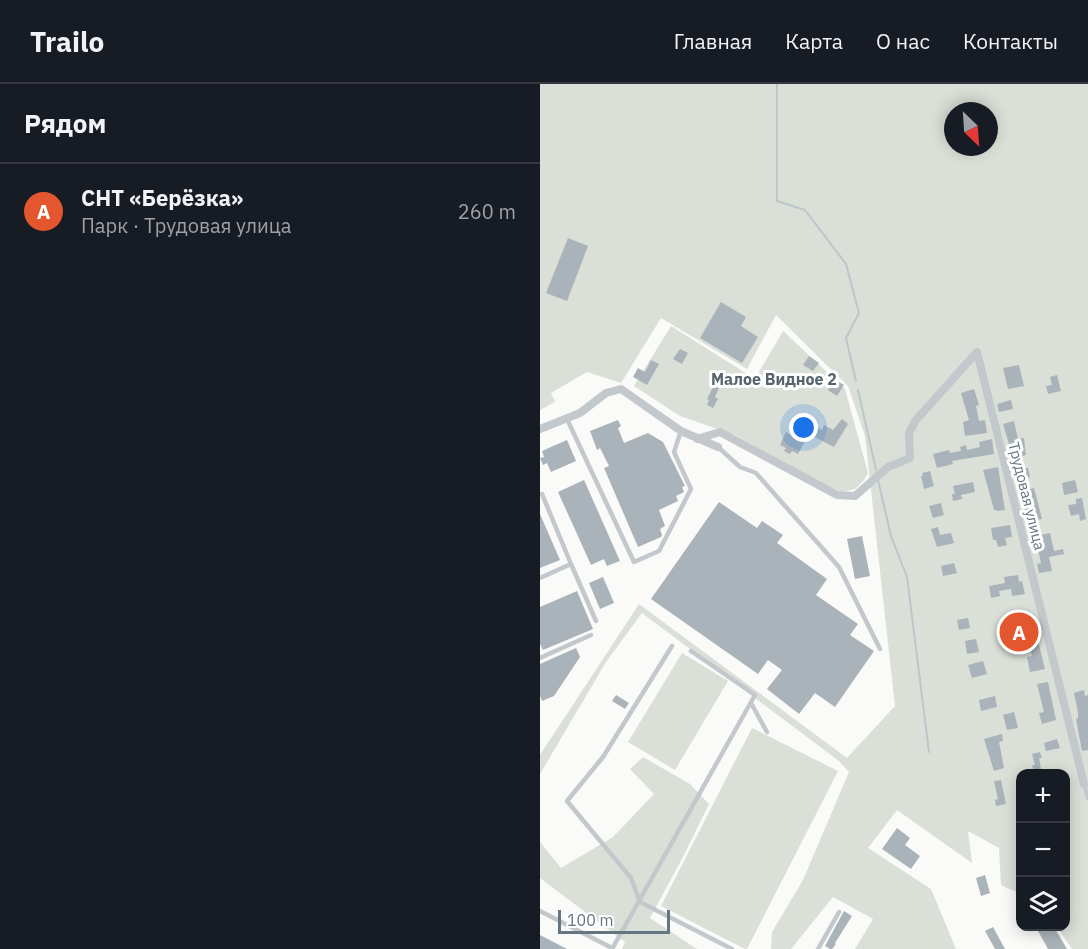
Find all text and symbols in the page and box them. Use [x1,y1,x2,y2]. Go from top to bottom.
text: Trailo [30,23,104,60]
text: Главная [674,27,752,55]
text: Карта [785,27,843,55]
text: О нас [876,27,930,55]
text: Контакты [963,27,1058,55]
north arrow [944,102,998,156]
text: Рядом [24,106,106,140]
text: СНТ «Берёзка» [81,183,243,212]
text: A [37,198,50,225]
text: 260 m [458,198,516,225]
text: Парк · Трудовая улица [81,212,291,239]
district label: Малое Видное 2 [711,369,837,389]
your location [789,413,818,442]
street label: Трудовая улица [1004,440,1050,552]
pin: A [1000,610,1038,654]
map controls [1016,769,1070,931]
button: + [1016,769,1070,823]
button: − [1016,823,1070,877]
button: layers [1016,877,1070,931]
scale bar [558,907,670,934]
text: 100 m [567,910,614,930]

